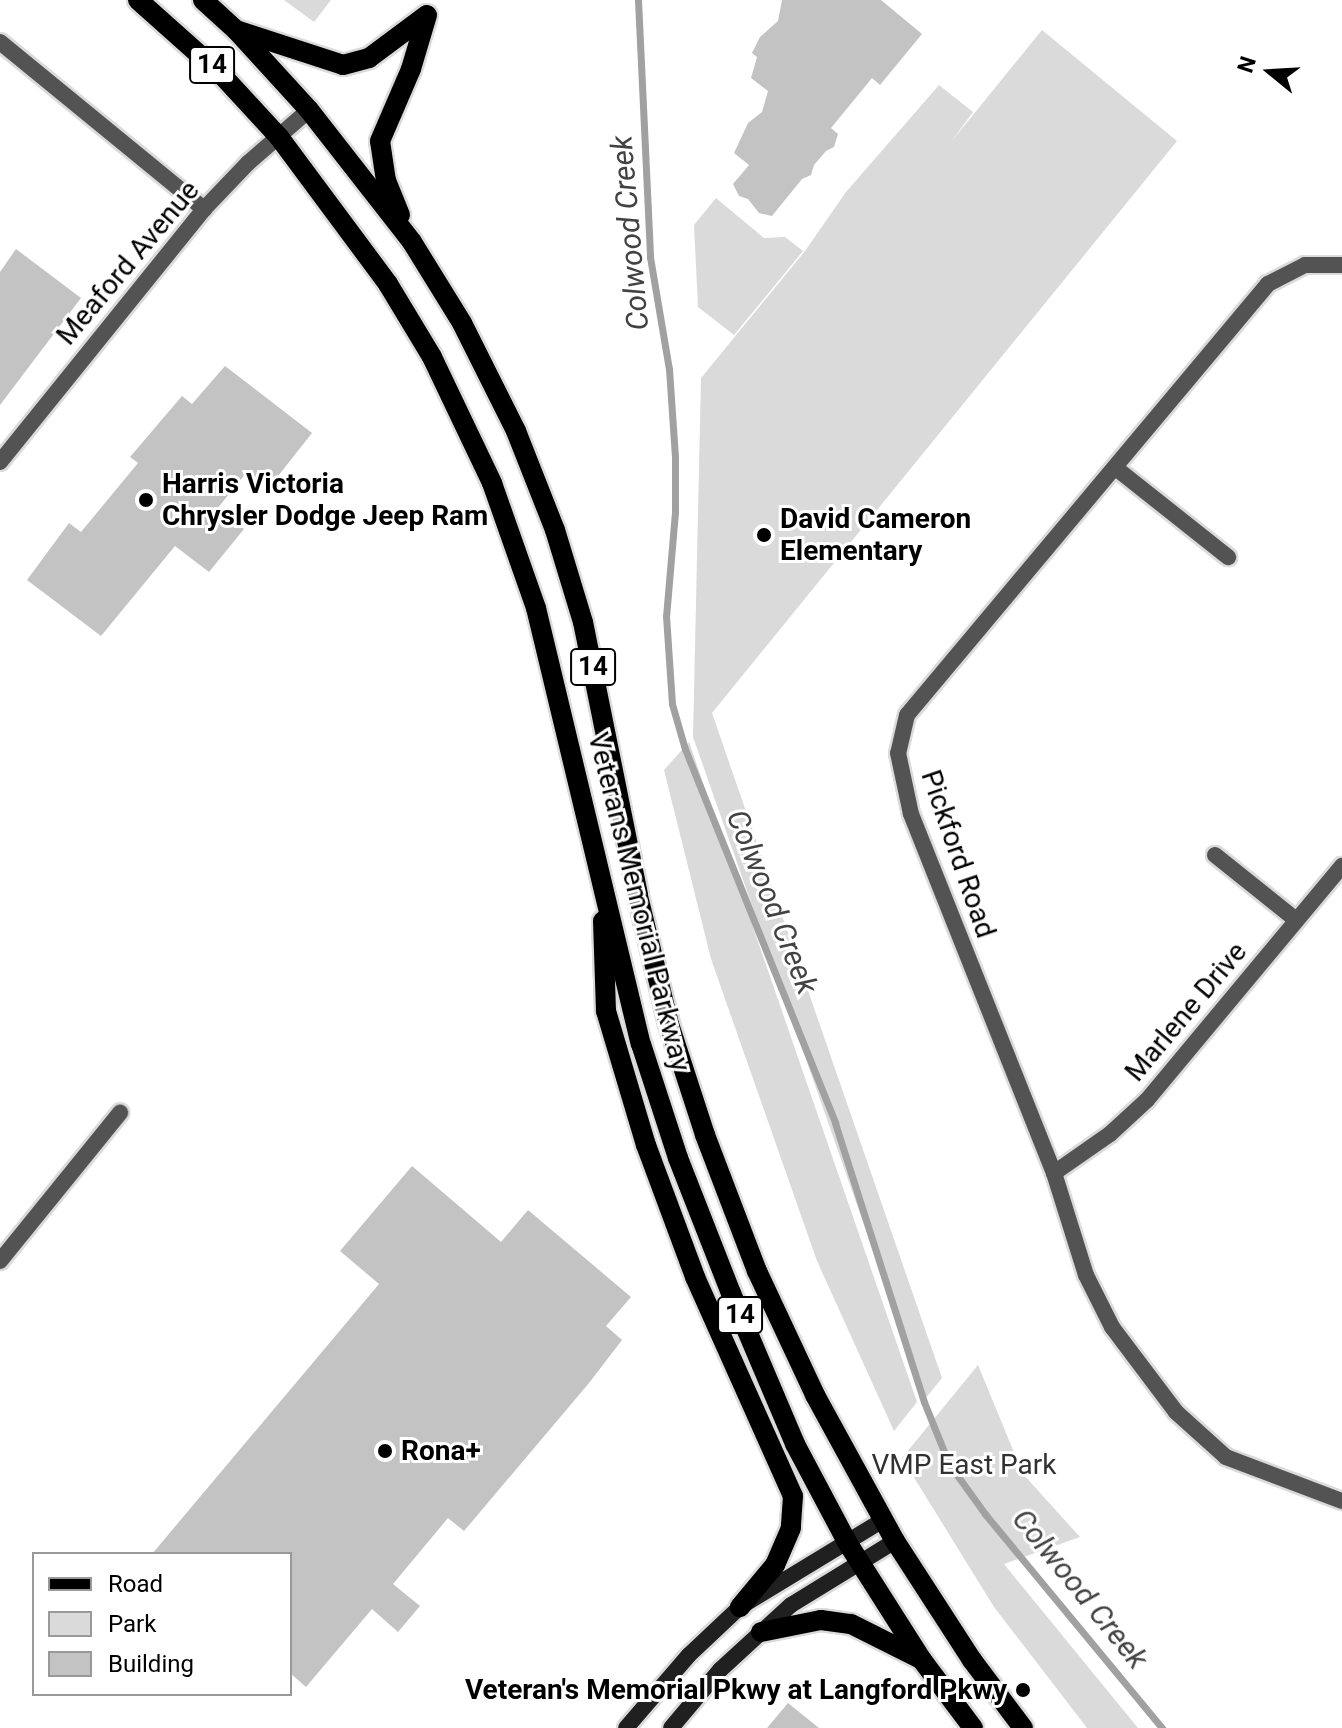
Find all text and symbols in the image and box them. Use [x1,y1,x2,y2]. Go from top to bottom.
north arrow [1230,32,1310,112]
road number: 14 [188,43,236,87]
text: N [1232,53,1261,76]
water label: Colwood Creek [604,134,656,332]
street label: Meaford Avenue [50,174,206,352]
place label: Harris Victoria Chrysler Dodge Jeep Ram [162,467,488,533]
marker: Harris Victoria Chrysler Dodge Jeep Ram [137,491,155,509]
place label: David Cameron Elementary [780,502,971,568]
marker: David Cameron Elementary [755,526,773,544]
road number: 14 [569,645,617,689]
street label: Veterans Memorial Parkway [581,729,697,1075]
street label: Pickford Road [914,766,1002,942]
water label: Colwood Creek [719,805,825,999]
street label: Marlene Drive [1118,936,1254,1088]
road number: 14 [716,1293,764,1337]
place label: Rona+ [401,1434,481,1468]
marker: Rona+ [376,1442,394,1460]
park label: VMP East Park [871,1448,1057,1482]
water label: Colwood Creek [1004,1502,1156,1676]
legend [32,1552,292,1696]
text: Road [108,1570,163,1598]
text: Park [108,1610,156,1638]
text: Building [108,1650,194,1678]
place label: Veteran's Memorial Pkwy at Langford Pkwy [465,1673,1007,1707]
marker: Veteran's Memorial Pkwy at Langford Pkwy [1014,1681,1032,1699]

